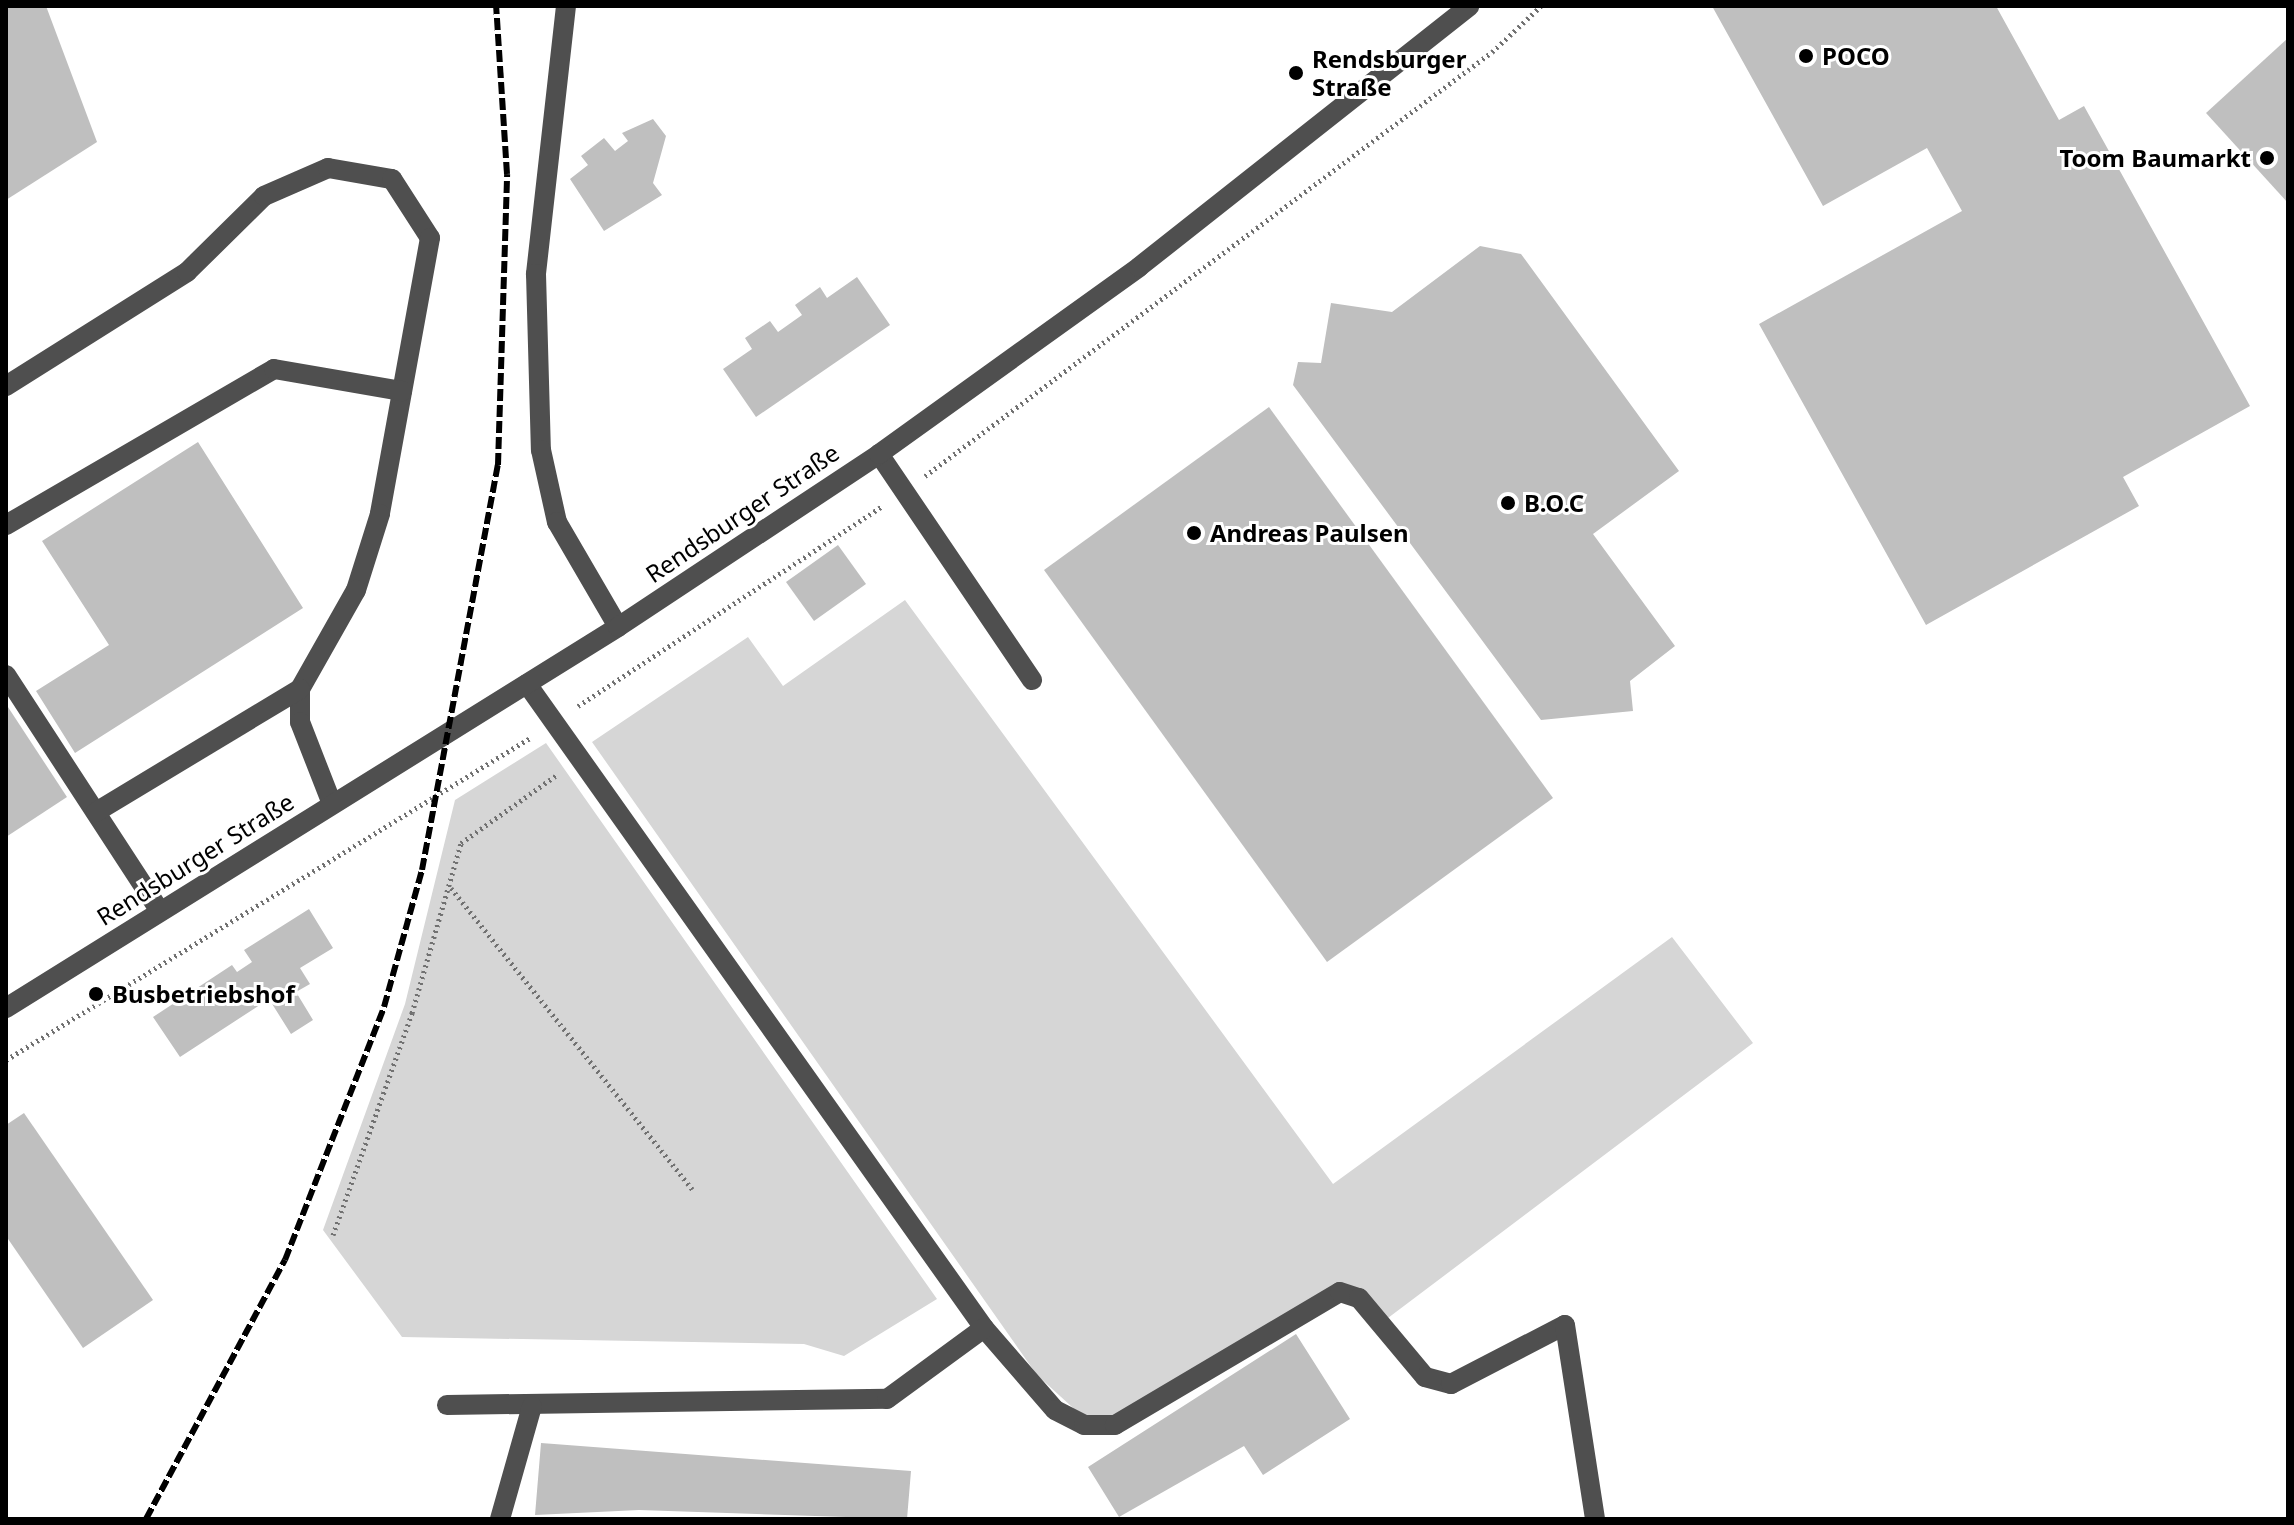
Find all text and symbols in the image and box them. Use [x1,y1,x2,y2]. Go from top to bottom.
place label: POCO [1822,42,1890,70]
place label: Rendsburger Straße [1312,45,1466,101]
marker: POCO [1797,47,1815,65]
marker: Rendsburger Straße [1287,64,1305,82]
place label: Toom Baumarkt [2059,144,2251,172]
marker: Toom Baumarkt [2258,149,2276,167]
street label: Rendsburger Straße [640,438,844,588]
place label: B.O.C [1524,489,1584,517]
marker: B.O.C [1499,494,1517,512]
place label: Andreas Paulsen [1210,519,1409,547]
marker: Andreas Paulsen [1185,524,1203,542]
street label: Rendsburger Straße [91,787,299,931]
place label: Busbetriebshof [112,980,295,1008]
marker: Busbetriebshof [87,985,105,1003]

